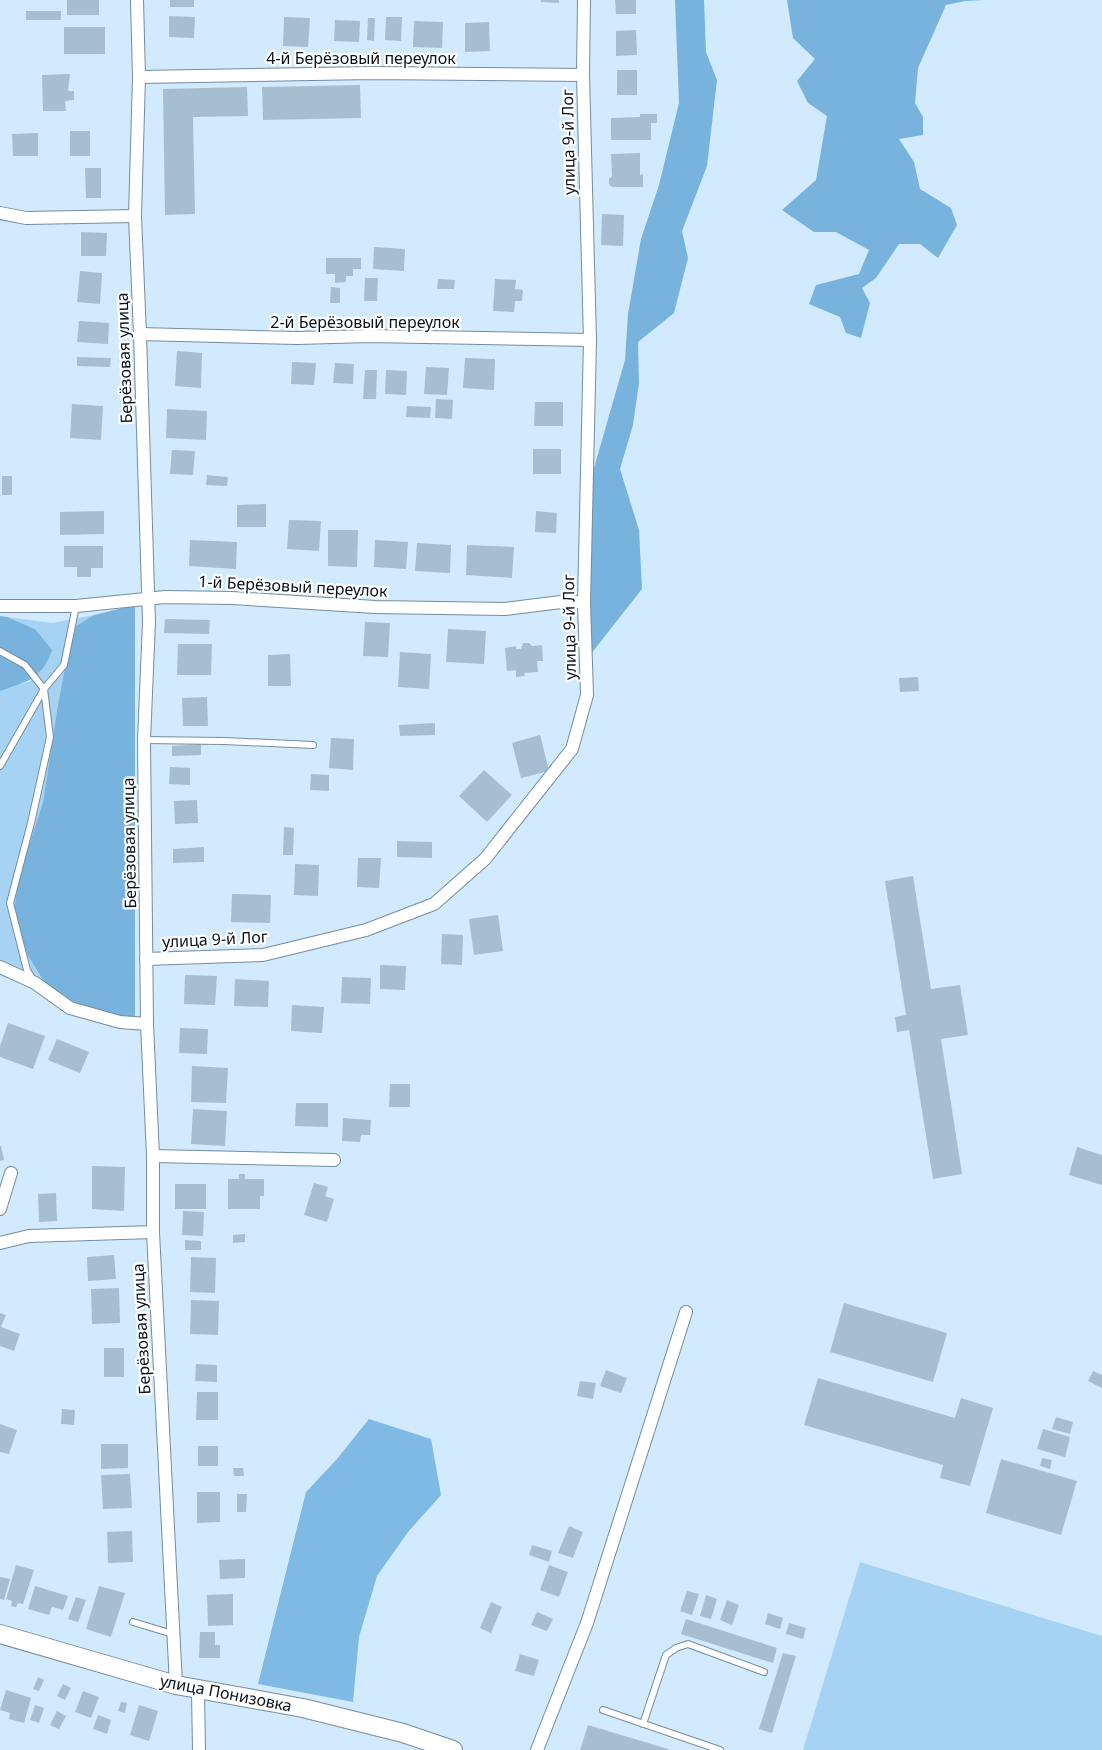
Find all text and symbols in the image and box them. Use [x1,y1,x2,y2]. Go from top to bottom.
street label: 4-й Берёзовый переулок [266,47,456,69]
street label: улица 9-й Лог [556,89,580,195]
street label: Берёзовая улица [111,292,137,424]
street label: 2-й Берёзовый переулок [270,311,460,333]
street label: 1-й Берёзовый переулок [198,570,389,602]
street label: улица 9-й Лог [557,574,581,680]
street label: Берёзовая улица [117,777,141,909]
street label: улица 9-й Лог [162,925,268,953]
street label: Берёзовая улица [127,1263,155,1395]
street label: улица Понизовка [158,1669,294,1717]

